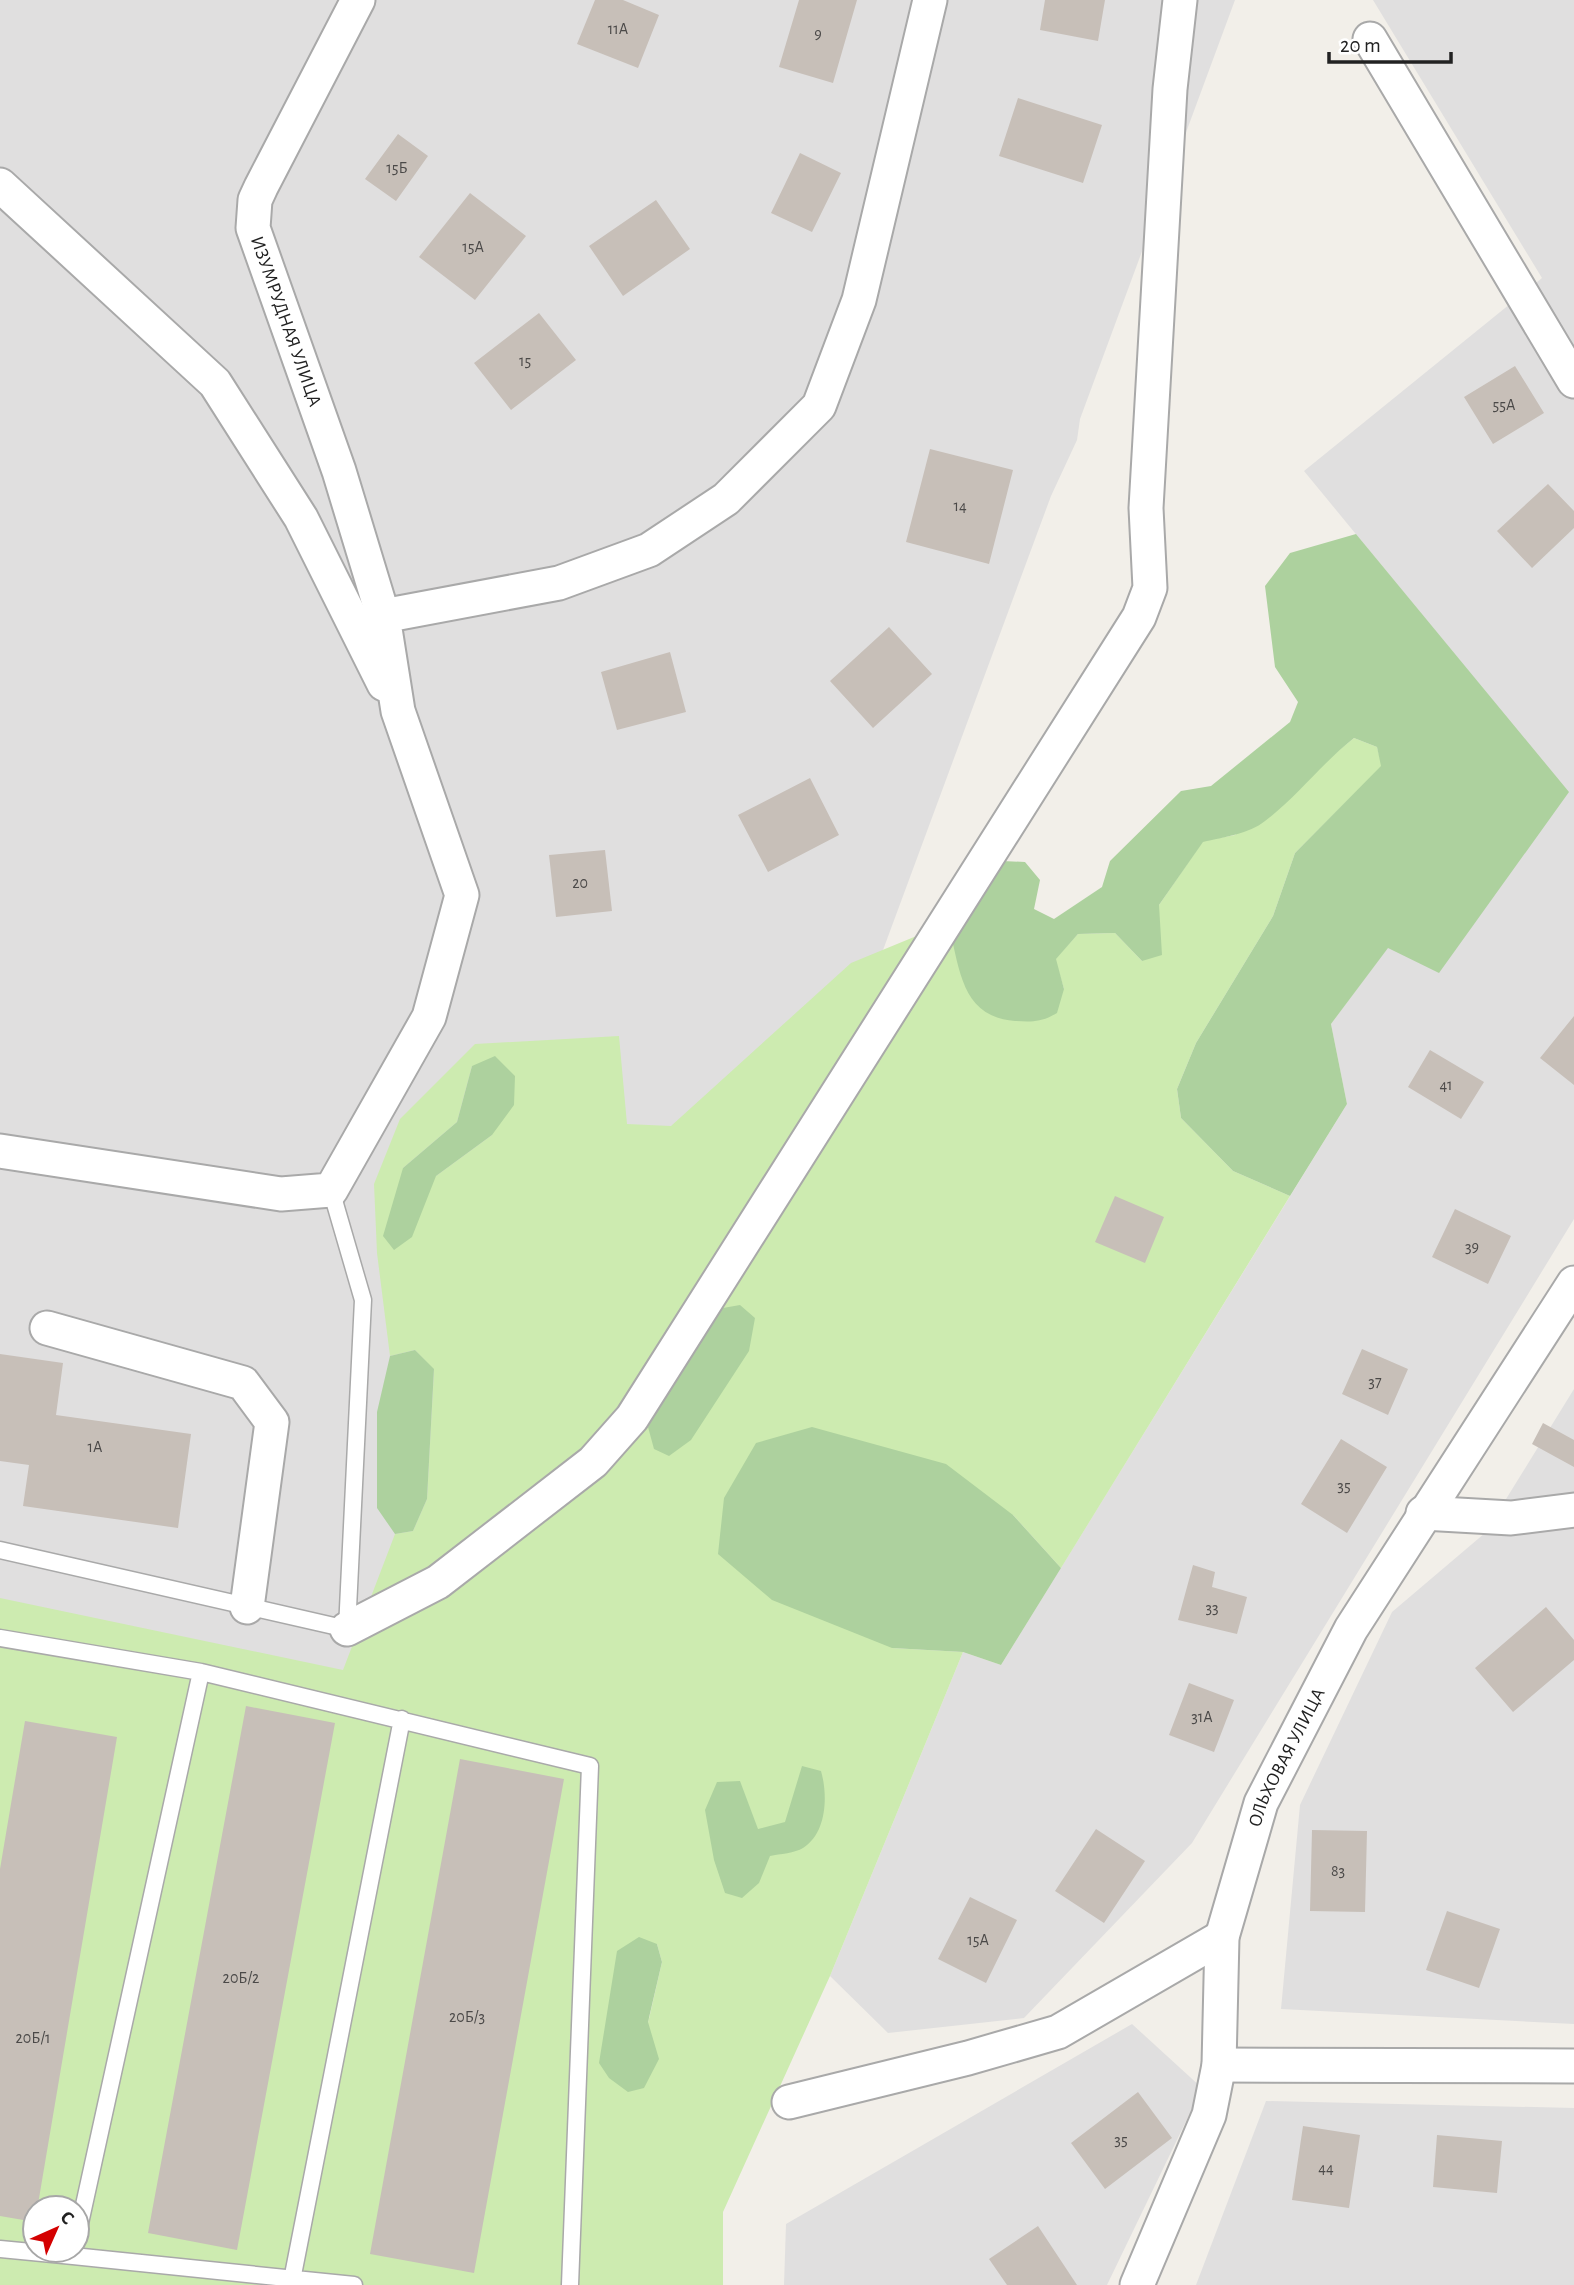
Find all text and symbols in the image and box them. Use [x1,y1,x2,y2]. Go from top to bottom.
house number: 11А [608,21,629,37]
scale bar [1329,21,1452,65]
house number: 9 [814,26,822,42]
text: 20 m [1340,35,1381,56]
house number: 15Б [386,160,408,176]
street label: ИЗУМРУДНАЯ УЛИЦА [247,234,325,409]
house number: 15А [462,239,484,255]
house number: 15 [519,353,531,369]
house number: 55А [1493,397,1516,413]
house number: 14 [953,498,967,514]
house number: 20 [572,875,588,891]
house number: 41 [1439,1077,1453,1093]
house number: 39 [1465,1239,1479,1255]
house number: 37 [1368,1374,1382,1390]
house number: 1А [88,1439,103,1455]
house number: 35 [1337,1478,1351,1494]
house number: 33 [1205,1600,1219,1616]
street label: ОЛЬХОВАЯ УЛИЦА [1245,1685,1328,1829]
house number: 31А [1191,1709,1213,1725]
house number: 83 [1331,1863,1345,1879]
house number: 15А [967,1932,989,1948]
house number: 20Б/2 [223,1970,259,1986]
house number: 20Б/3 [449,2009,485,2025]
house number: 20Б/1 [16,2030,50,2046]
house number: 35 [1114,2132,1128,2148]
house number: 44 [1318,2160,1334,2176]
north arrow [21,2194,91,2264]
text: С [57,2208,77,2228]

